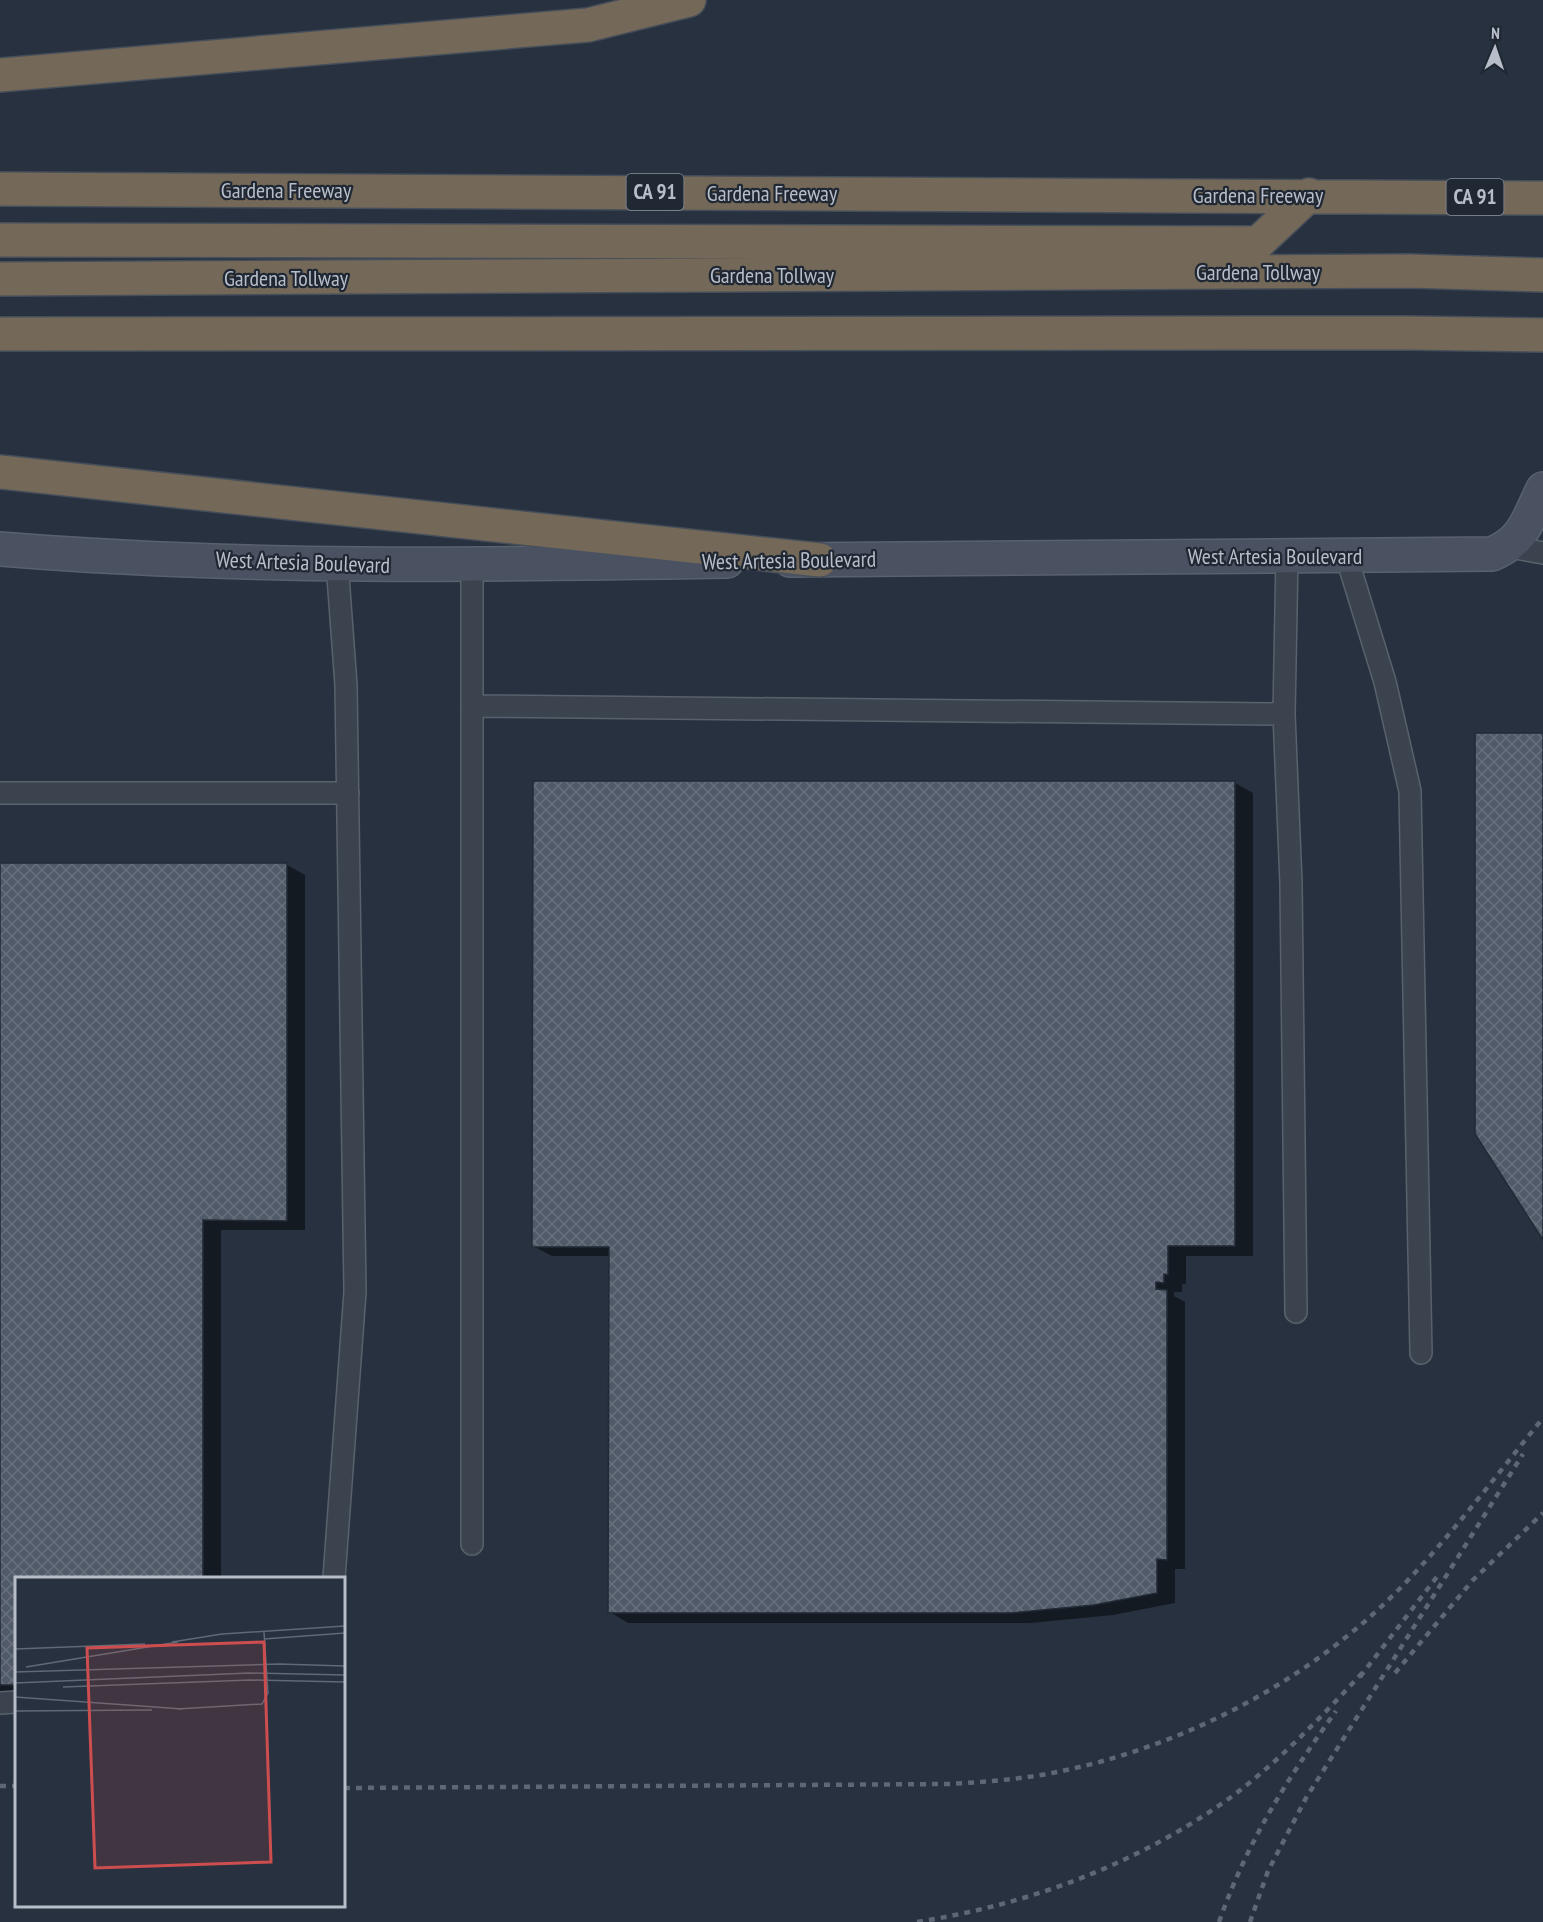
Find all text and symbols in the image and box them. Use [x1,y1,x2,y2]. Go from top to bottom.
north arrow [1465,18,1525,78]
text: N [1491,23,1500,43]
road number: CA 91 [626,174,684,210]
street label: Gardena Freeway [221,176,352,204]
street label: Gardena Freeway [707,179,838,207]
road number: CA 91 [1446,179,1504,215]
street label: Gardena Freeway [1193,181,1324,209]
street label: Gardena Tollway [1196,258,1321,286]
street label: Gardena Tollway [710,261,835,289]
street label: Gardena Tollway [224,264,349,292]
street label: West Artesia Boulevard [1188,542,1362,570]
street label: West Artesia Boulevard [702,544,876,576]
street label: West Artesia Boulevard [215,545,391,579]
inset map [15,1577,345,1907]

